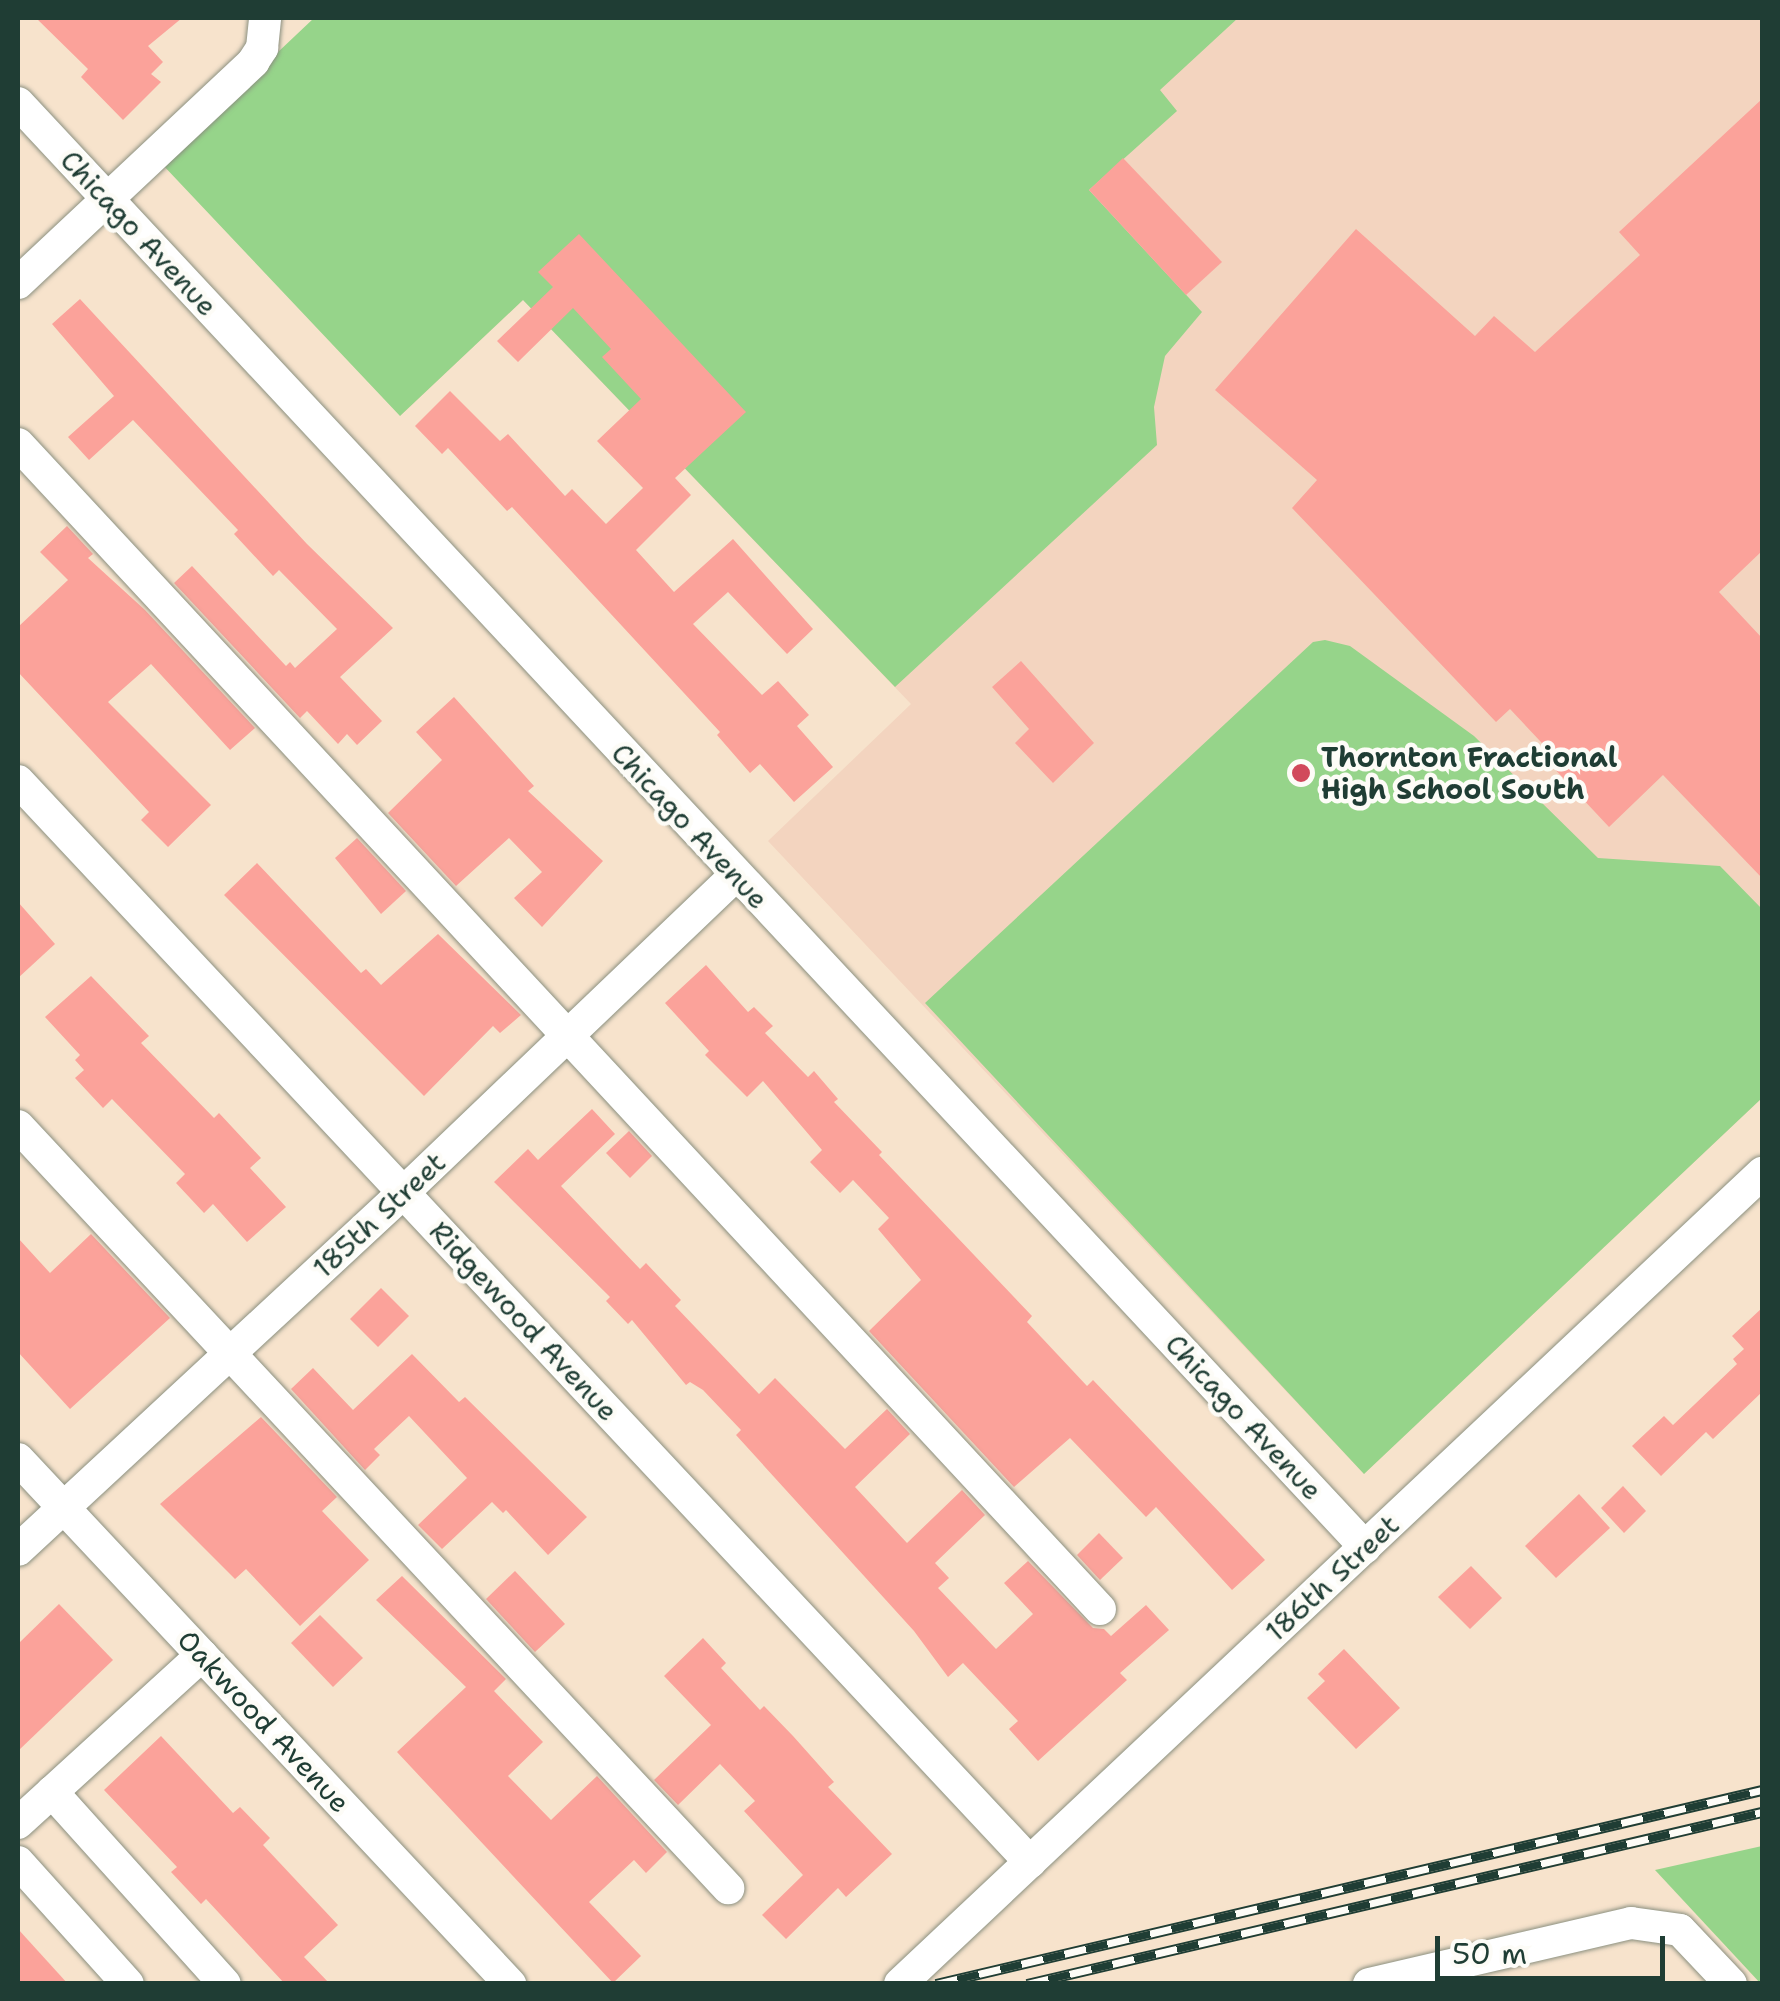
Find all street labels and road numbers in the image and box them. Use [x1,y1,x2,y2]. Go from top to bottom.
street label: Chicago Avenue [54,143,224,323]
street label: Chicago Avenue [605,736,775,916]
street label: 185th Street [306,1145,452,1285]
street label: Ridgewood Avenue [423,1214,625,1428]
street label: Chicago Avenue [1159,1327,1329,1507]
street label: 186th Street [1258,1508,1406,1648]
street label: Oakwood Avenue [171,1623,357,1819]

